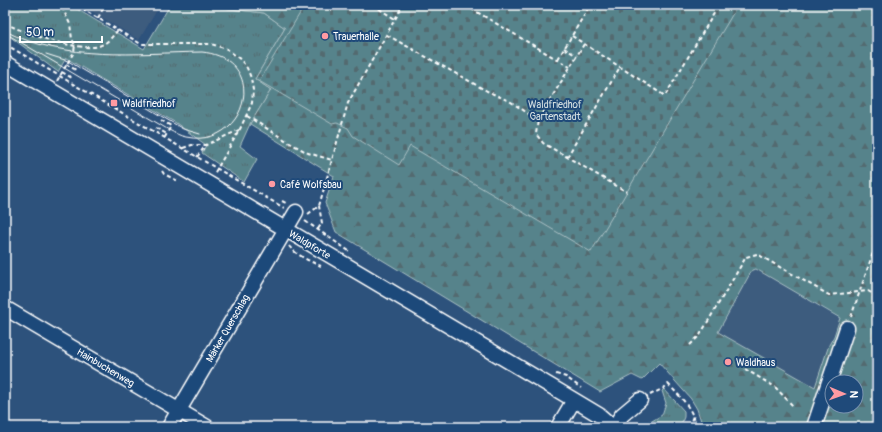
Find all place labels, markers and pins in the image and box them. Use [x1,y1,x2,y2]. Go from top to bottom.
marker: Trauerhalle [320,31,330,41]
place label: Trauerhalle [333,31,379,43]
marker: Waldfriedhof [109,98,119,108]
place label: Waldfriedhof [122,98,176,110]
marker: Café Wolfsbau [267,179,277,189]
place label: Café Wolfsbau [280,179,342,191]
marker: Waldhaus [723,357,733,367]
place label: Waldhaus [736,357,776,369]

